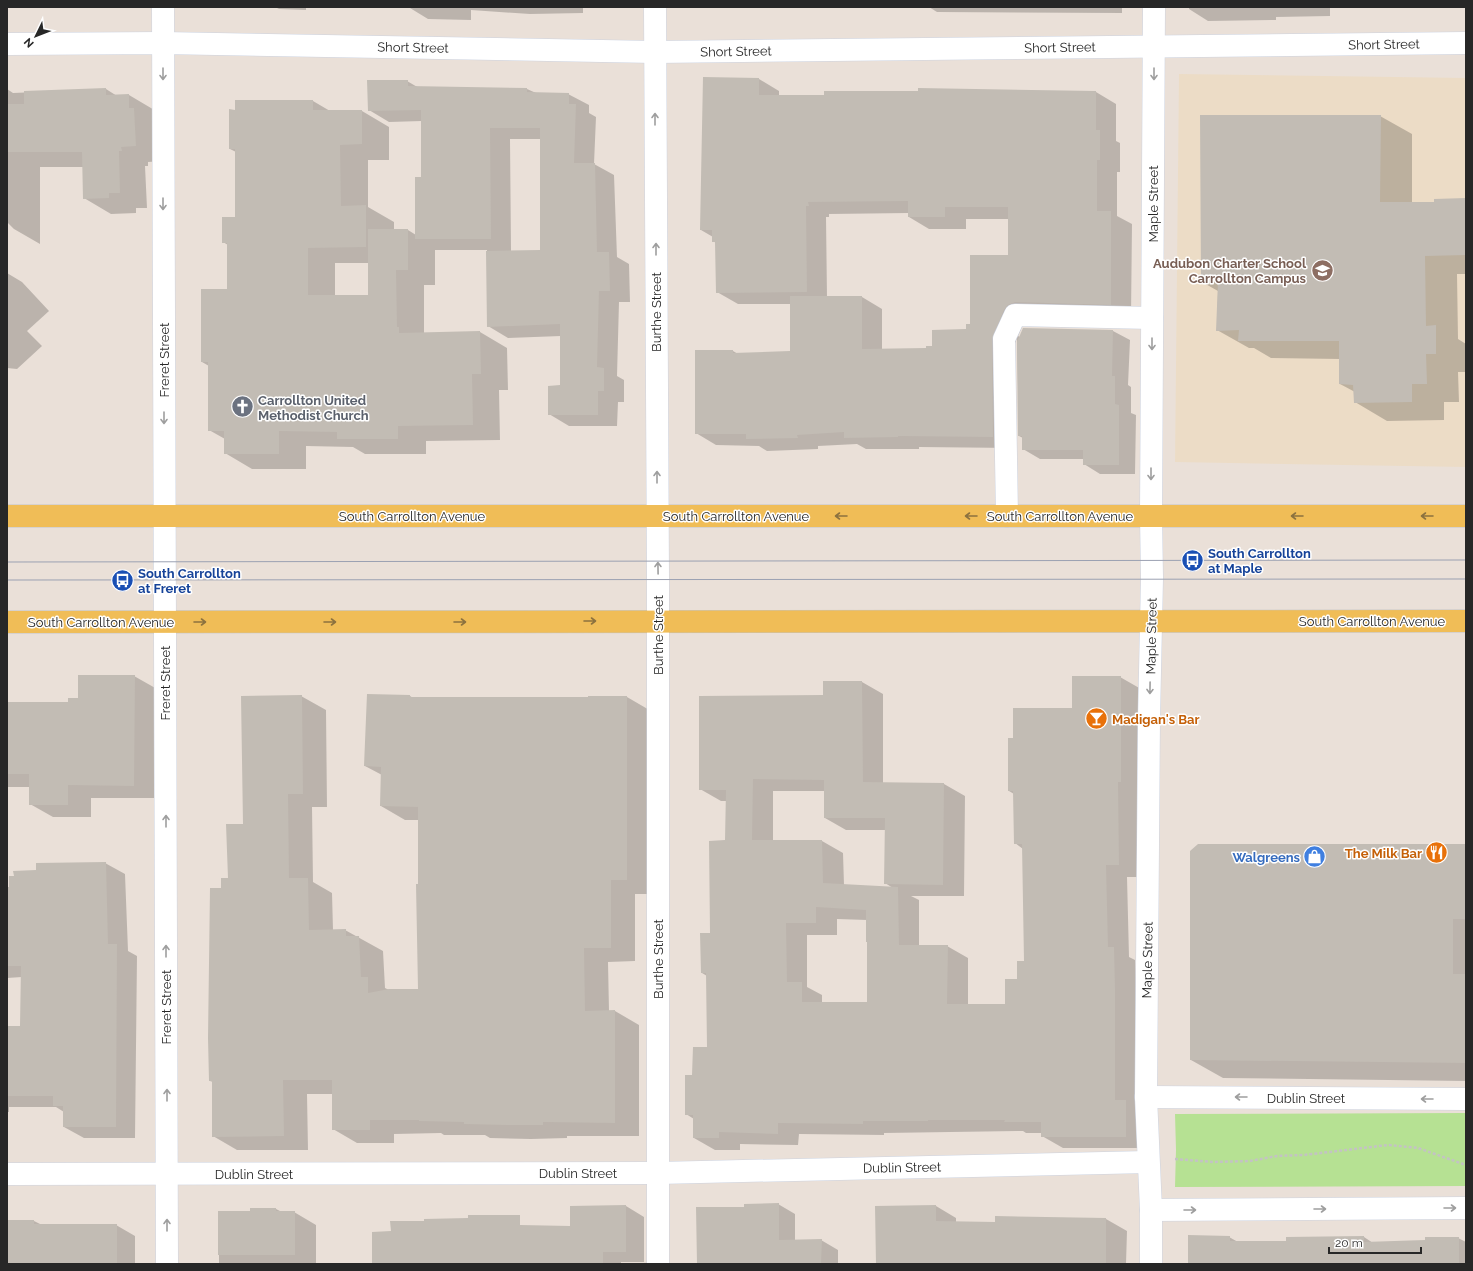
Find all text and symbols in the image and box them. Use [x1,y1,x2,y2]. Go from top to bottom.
north arrow [16,16,56,56]
text: N [21,35,37,50]
street label: Short Street [1348,36,1421,53]
street label: Short Street [377,39,449,56]
street label: Short Street [1024,39,1097,56]
street label: Short Street [700,43,773,60]
one-way arrow [159,67,167,80]
one-way arrow [1150,67,1158,80]
one-way arrow [651,113,659,126]
street label: Maple Street [1146,165,1161,242]
one-way arrow [159,197,167,210]
one-way arrow [652,243,660,256]
place label: Audubon Charter School Carrollton Campus [1153,256,1307,286]
school or university icon: Audubon Charter School Carrollton Campus [1309,257,1335,283]
street label: Burthe Street [649,271,664,352]
street label: Freret Street [157,322,172,397]
one-way arrow [1148,337,1156,350]
place label: Carrollton United Methodist Church [258,393,369,423]
church icon: Carrollton United Methodist Church [229,394,255,420]
one-way arrow [160,411,168,424]
one-way arrow [1147,467,1155,480]
one-way arrow [653,471,661,484]
street label: South Carrollton Avenue [339,509,486,524]
street label: South Carrollton Avenue [663,509,810,524]
street label: South Carrollton Avenue [987,509,1134,524]
one-way arrow [835,512,848,520]
one-way arrow [965,512,978,520]
one-way arrow [1291,512,1304,520]
one-way arrow [1421,512,1434,520]
place label: South Carrollton at Maple [1208,546,1311,576]
bus stop icon: South Carrollton at Maple [1179,547,1205,573]
one-way arrow [654,562,662,575]
place label: South Carrollton at Freret [138,566,241,596]
bus stop icon: South Carrollton at Freret [110,567,136,593]
street label: Burthe Street [651,594,666,675]
street label: Maple Street [1143,597,1160,675]
street label: South Carrollton Avenue [1299,614,1446,629]
street label: South Carrollton Avenue [28,615,175,630]
one-way arrow [583,617,596,625]
one-way arrow [193,618,206,626]
one-way arrow [323,618,336,626]
one-way arrow [453,618,466,626]
street label: Freret Street [158,645,173,720]
one-way arrow [1146,681,1154,694]
bar icon: Madigan's Bar [1083,706,1109,732]
place label: Madigan's Bar [1112,712,1200,727]
one-way arrow [162,815,170,828]
restaurant icon: The Milk Bar [1424,840,1450,866]
shop icon: Walgreens [1302,844,1328,870]
place label: The Milk Bar [1345,846,1422,861]
place label: Walgreens [1232,850,1301,865]
street label: Burthe Street [651,918,666,999]
street label: Maple Street [1139,921,1156,999]
one-way arrow [162,945,170,958]
street label: Freret Street [159,969,174,1044]
one-way arrow [163,1089,171,1102]
street label: Dublin Street [1267,1091,1346,1106]
one-way arrow [1235,1094,1248,1101]
one-way arrow [1421,1095,1434,1103]
street label: Dublin Street [863,1159,942,1176]
street label: Dublin Street [539,1166,618,1181]
street label: Dublin Street [215,1167,294,1182]
one-way arrow [1443,1204,1456,1212]
one-way arrow [1313,1205,1326,1213]
one-way arrow [1183,1206,1196,1213]
one-way arrow [163,1219,171,1232]
scale bar [1329,1229,1421,1255]
text: 20 m [1335,1236,1363,1250]

